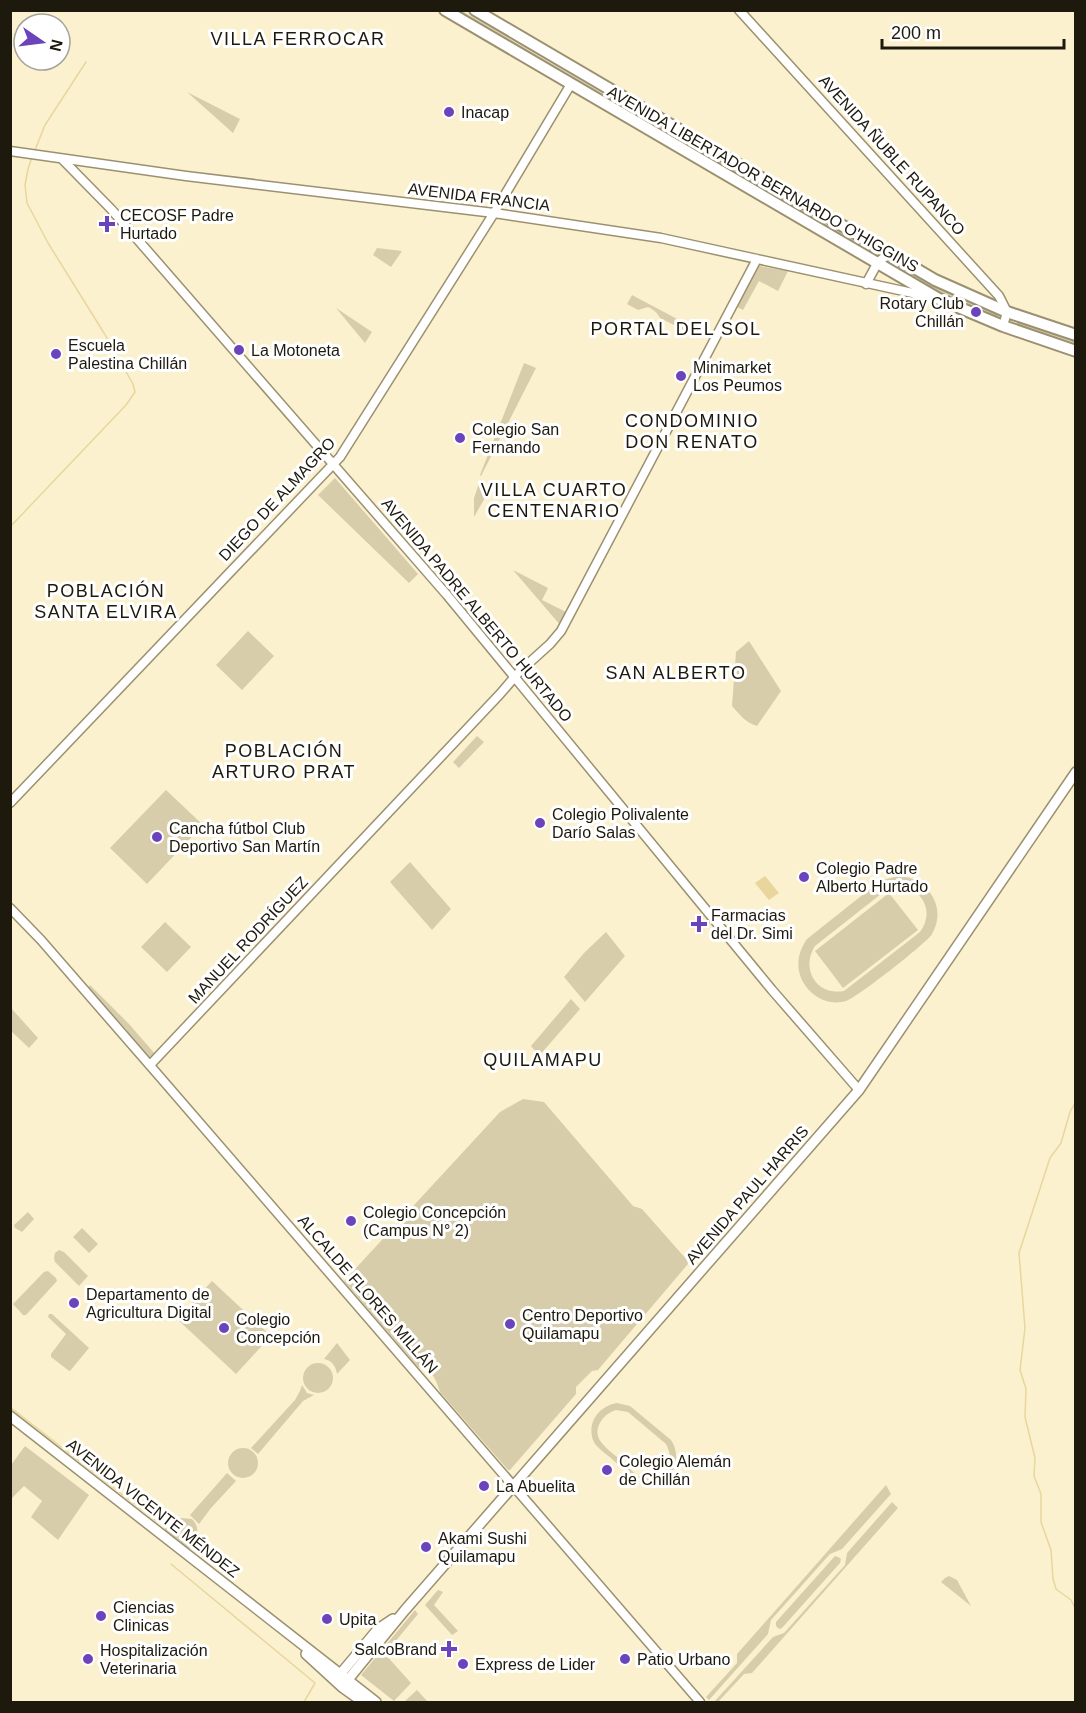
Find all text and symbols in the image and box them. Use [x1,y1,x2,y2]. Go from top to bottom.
north arrow [12,12,72,72]
scale bar [882,12,1064,50]
text: 200 m [891,23,941,43]
district label: VILLA FERROCAR [210,29,386,49]
text: N [46,38,66,53]
street label: AVENIDA ÑUBLE RUPANCO [816,70,970,238]
street label: AVENIDA LIBERTADOR BERNARDO O'HIGGINS [605,83,921,275]
place label: Inacap [461,104,509,121]
marker: Inacap [442,105,456,119]
street label: AVENIDA FRANCIA [407,180,551,214]
place label: CECOSF Padre Hurtado [120,207,234,242]
marker: CECOSF Padre Hurtado [98,215,116,233]
place label: Rotary Club Chillán [880,295,964,330]
marker: Rotary Club Chillán [969,305,983,319]
district label: PORTAL DEL SOL [590,319,762,339]
place label: Escuela Palestina Chillán [68,337,187,372]
place label: La Motoneta [251,342,340,359]
marker: La Motoneta [232,343,246,357]
marker: Escuela Palestina Chillán [49,347,63,361]
place label: Minimarket Los Peumos [693,359,782,394]
marker: Minimarket Los Peumos [674,369,688,383]
district label: CONDOMINIO DON RENATO [625,411,759,452]
place label: Colegio San Fernando [472,421,559,456]
marker: Colegio San Fernando [453,431,467,445]
street label: DIEGO DE ALMAGRO [216,434,338,564]
district label: VILLA CUARTO CENTENARIO [481,480,627,521]
street label: AVENIDA PADRE ALBERTO HURTADO [378,495,576,725]
district label: POBLACIÓN SANTA ELVIRA [34,580,178,622]
district label: SAN ALBERTO [606,663,746,683]
district label: POBLACIÓN ARTURO PRAT [212,740,356,782]
place label: Colegio Polivalente Darío Salas [552,806,689,841]
marker: Colegio Polivalente Darío Salas [533,816,547,830]
place label: Cancha fútbol Club Deportivo San Martín [169,820,320,855]
marker: Cancha fútbol Club Deportivo San Martín [150,830,164,844]
place label: Colegio Padre Alberto Hurtado [816,860,928,895]
marker: Colegio Padre Alberto Hurtado [797,870,811,884]
street label: MANUEL RODRÍGUEZ [184,872,311,1007]
place label: Farmacias del Dr. Simi [711,907,793,942]
marker: Farmacias del Dr. Simi [692,917,706,931]
district label: QUILAMAPU [483,1050,603,1070]
street label: AVENIDA PAUL HARRIS [682,1122,812,1268]
place label: Colegio Concepción (Campus N° 2) [363,1204,506,1239]
street label: ALCALDE FLORES MILLÁN [295,1211,442,1376]
marker: Colegio Concepción (Campus N° 2) [344,1214,358,1228]
place label: Departamento de Agricultura Digital [86,1286,211,1321]
marker: Departamento de Agricultura Digital [67,1296,81,1310]
place label: Centro Deportivo Quilamapu [522,1307,643,1342]
place label: Colegio Concepción [236,1311,321,1346]
marker: Centro Deportivo Quilamapu [503,1317,517,1331]
marker: Colegio Concepción [217,1321,231,1335]
street label: AVENIDA VICENTE MÉNDEZ [63,1435,243,1581]
place label: Colegio Alemán de Chillán [619,1453,731,1488]
marker: Colegio Alemán de Chillán [600,1463,614,1477]
place label: La Abuelita [496,1478,575,1495]
marker: La Abuelita [477,1479,491,1493]
place label: Akami Sushi Quilamapu [438,1530,527,1565]
marker: Akami Sushi Quilamapu [419,1540,433,1554]
place label: Ciencias Clinicas [113,1599,174,1634]
marker: Ciencias Clinicas [94,1609,108,1623]
place label: Upita [339,1611,376,1628]
marker: Upita [320,1612,334,1626]
place label: SalcoBrand [354,1641,437,1658]
place label: Hospitalización Veterinaria [100,1642,208,1677]
marker: SalcoBrand [442,1642,456,1656]
place label: Patio Urbano [637,1651,730,1668]
marker: Hospitalización Veterinaria [81,1652,95,1666]
marker: Patio Urbano [618,1652,632,1666]
place label: Express de Lider [475,1656,596,1673]
marker: Express de Lider [456,1657,470,1671]

